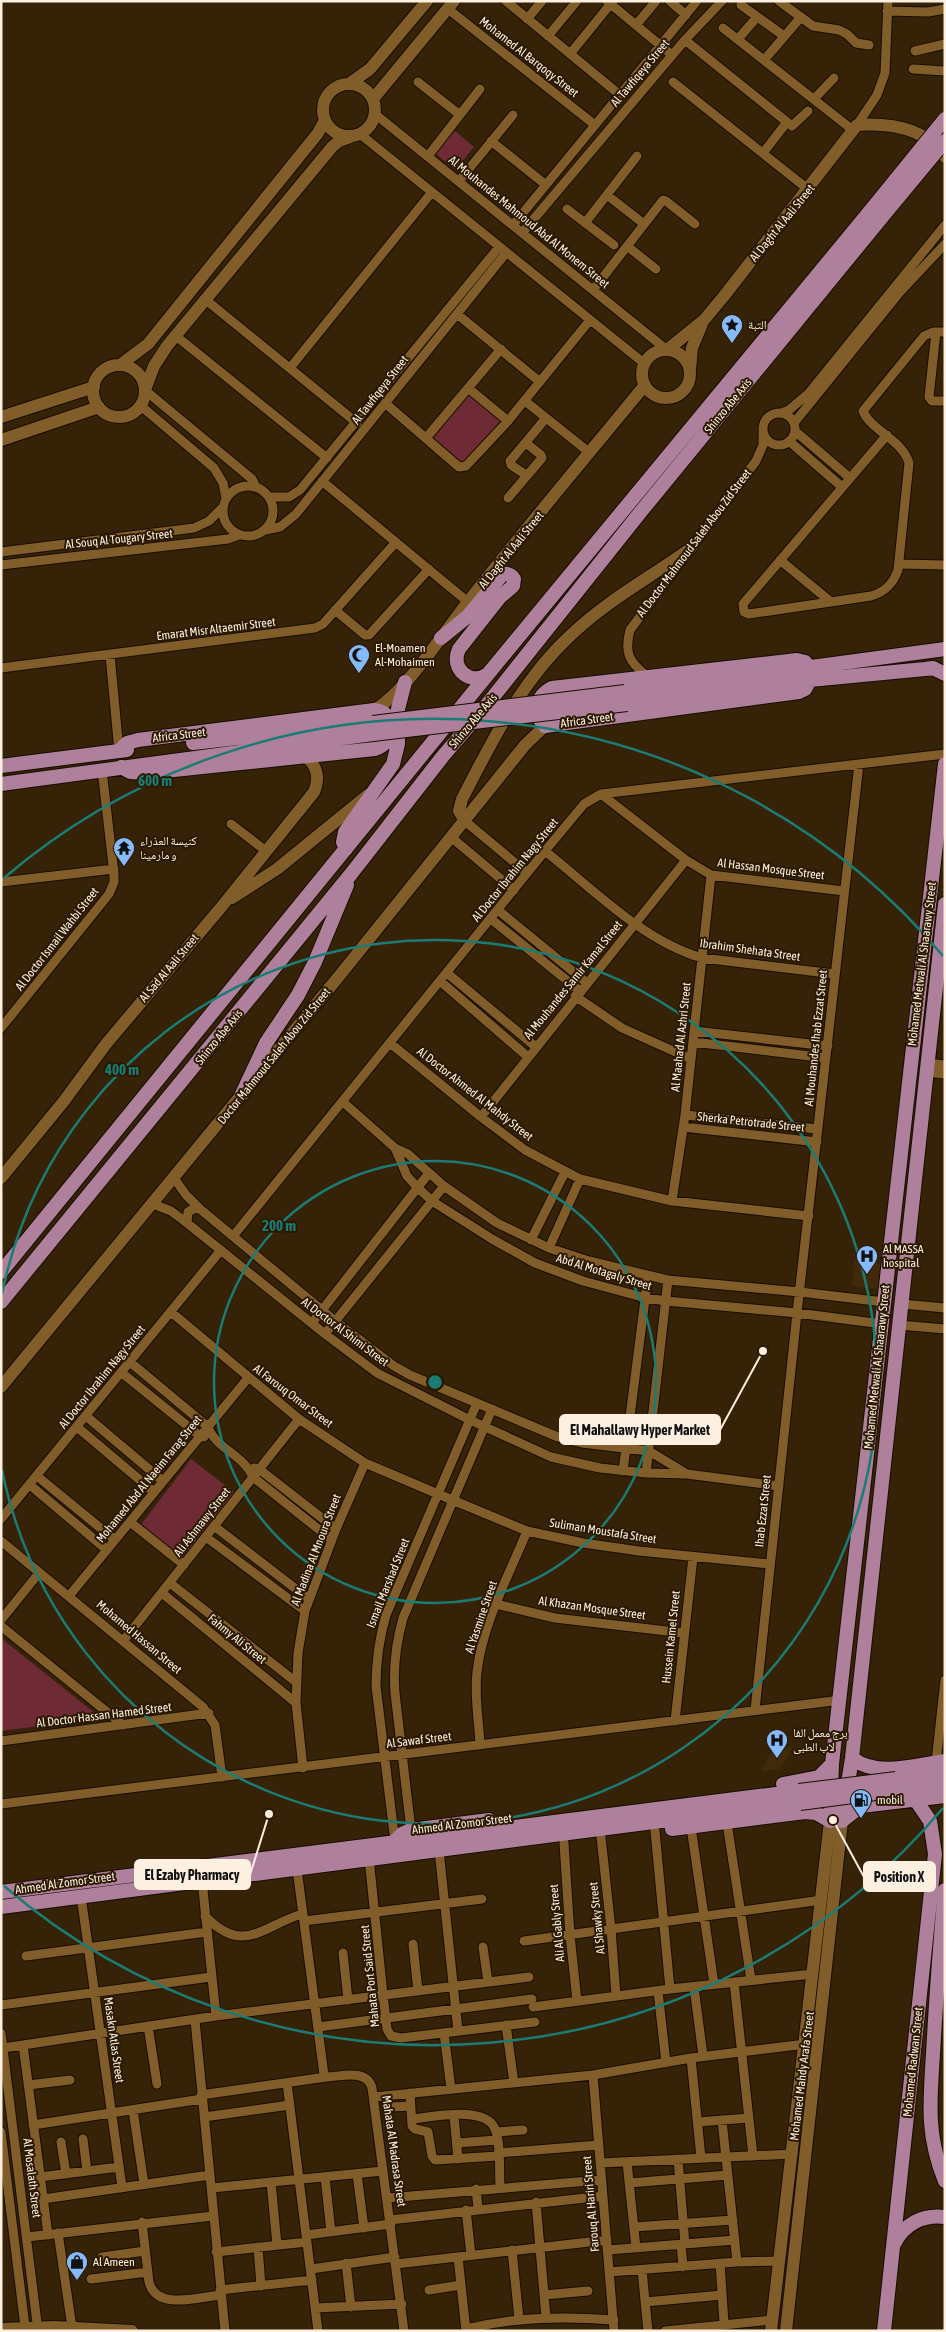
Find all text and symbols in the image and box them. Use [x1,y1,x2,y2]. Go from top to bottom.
street label: Mohamed Al Barqoqy Street [477,14,582,100]
street label: Al Tawfiqeya Street [608,36,672,109]
street label: Al Mouhandes Mahmoud Abd Al Monem Street [446,153,612,291]
street label: Al Daght Al Aali Street [747,181,818,264]
place icon: التبة [720,313,744,344]
place label: التبة [748,318,767,332]
street label: Al Tawfiqeya Street [349,352,412,427]
street label: Shinzo Abe Axis [701,375,755,437]
street label: Al Doctor Mahmoud Saleh Abou Zid Street [634,466,755,620]
street label: Al Daght Al Aali Street [476,508,547,591]
street label: Al Souq Al Tougary Street [64,526,174,552]
street label: Emarat Misr Altaemir Street [156,615,277,643]
place label: El-Moamen Al-Mohaimen [375,641,435,669]
mosque icon: El-Moamen Al-Mohaimen [347,643,371,674]
street label: Shinzo Abe Axis [446,691,500,751]
street label: Africa Street [560,709,615,731]
street label: Africa Street [152,725,207,745]
text: 600 m [138,772,172,789]
street label: Al Doctor Ibrahim Nagy Street [469,815,561,924]
place label: كنيسة العذراء و مارمينا [140,834,197,862]
temple icon: كنيسة العذراء و مارمينا [112,836,136,867]
street label: Al Hassan Mosque Street [717,855,826,883]
street label: Mohamed Metwali Al Shaarawy Street [905,881,939,1047]
street label: Al Doctor Ismail Wahbi Street [12,884,102,993]
street label: Al Mouhandes Samir Kamal Street [521,918,625,1042]
street label: Al Sad Al Aali Street [136,931,202,1005]
street label: Ibrahim Shehata Street [699,936,802,964]
street label: Al Mouhandes Ihab Ezzat Street [802,969,830,1107]
street label: Al Maahad Al Azhri Street [668,981,694,1092]
street label: Doctor Mahmoud Saleh Abou Zid Street [215,985,334,1127]
street label: Shinzo Abe Axis [192,1006,246,1068]
street label: Al Doctor Ahmed Al Mahdy Street [414,1044,536,1144]
text: 400 m [104,1061,139,1078]
street label: Sherka Petrotrade Street [697,1109,806,1135]
text: 200 m [262,1217,296,1234]
place label: Al MASSA hospital [883,1242,924,1270]
hospital icon: Al MASSA hospital [855,1244,879,1275]
street label: Abd Al Motagaly Street [555,1251,654,1293]
street label: Mohamed Metwali Al Shaarawy Street [861,1284,893,1450]
street label: Al Doctor Al Shimi Street [299,1295,392,1370]
street label: Al Doctor Ibrahim Nagy Street [56,1322,148,1431]
street label: Al Farouq Omar Street [250,1362,336,1431]
centre of rings [426,1373,444,1391]
street label: Mohamed Abd Al Naeim Farag Street [93,1412,205,1545]
callout: El Mahallawy Hyper Market [560,1415,720,1444]
text: El Mahallawy Hyper Market [570,1422,710,1438]
street label: Ihab Ezzat Street [752,1474,774,1548]
street label: Ali Ashmawy Street [171,1484,234,1559]
street label: Al Madina Al Mnoura Street [288,1492,344,1608]
street label: Suliman Moustafa Street [549,1516,658,1546]
street label: Ismail Marshad Street [364,1536,413,1630]
street label: Al Yasmine Street [462,1578,500,1655]
street label: Hussein Kamel Street [659,1589,683,1684]
street label: Al Khazan Mosque Street [537,1594,647,1623]
street label: Mohamed Hassan Street [94,1597,185,1677]
street label: Fahmy Ali Street [205,1611,269,1667]
street label: Al Doctor Hassan Hamed Street [36,1700,173,1730]
place label: برج معمل الفا لاب الطبى [793,1726,848,1754]
hospital icon: برج معمل الفا لاب الطبى [765,1728,789,1759]
street label: Al Sawaf Street [386,1729,453,1751]
fuel station icon: mobil [849,1788,873,1819]
place label: mobil [877,1793,904,1807]
street label: Ahmed Al Zomor Street [411,1811,513,1837]
callout: El Ezaby Pharmacy [135,1860,250,1889]
callout: Position X [864,1862,935,1891]
text: El Ezaby Pharmacy [144,1867,240,1883]
street label: Ahmed Al Zomor Street [14,1869,116,1897]
text: Position X [874,1869,925,1885]
street label: Al Shawky Street [586,1881,608,1955]
street label: Ali Al Gably Street [547,1883,567,1962]
street label: Mahata Port Said Street [358,1924,382,2028]
street label: Masakn Atlas Street [101,1996,127,2084]
street label: Mohamed Radwan Street [900,2006,926,2117]
street label: Mohamed Mahdy Arafa Street [787,2010,817,2141]
street label: Mahata Al Madrasa Street [379,2094,409,2208]
street label: Al Mosalath Street [20,2137,44,2219]
street label: Farouq Al Hariri Street [580,2155,602,2253]
shop icon: Al Ameen [65,2250,89,2281]
place label: Al Ameen [93,2255,135,2269]

